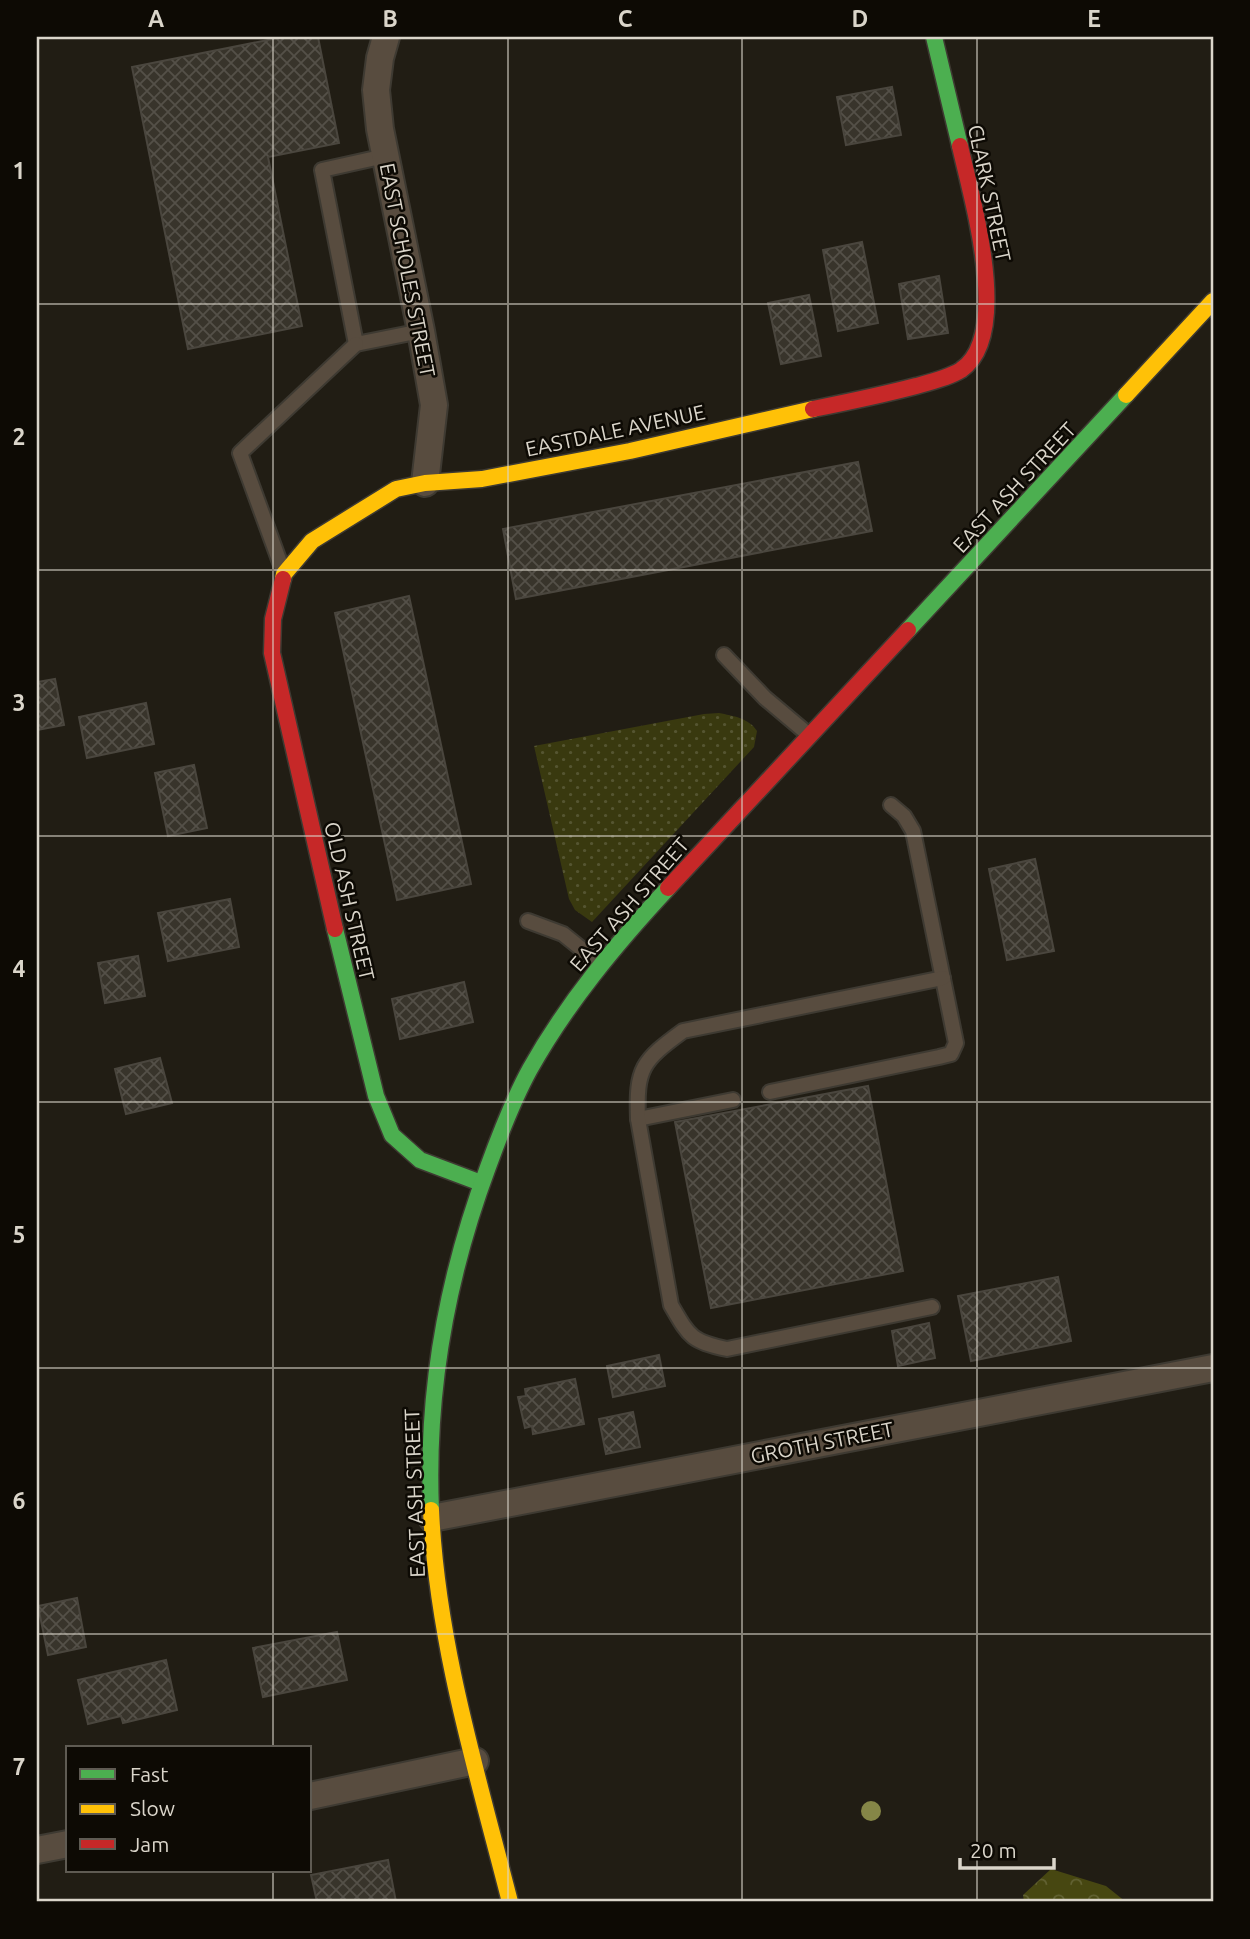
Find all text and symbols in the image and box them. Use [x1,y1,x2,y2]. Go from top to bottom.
text: A [148,6,164,31]
text: B [382,6,398,31]
text: C [618,6,633,31]
text: D [852,6,868,31]
text: E [1087,6,1101,31]
street label: CLARK STREET [964,122,1016,264]
text: 1 [13,158,25,183]
street label: EAST SCHOLES STREET [375,161,441,379]
street label: EASTDALE AVENUE [523,399,707,461]
street label: EAST ASH STREET [948,417,1081,557]
text: 2 [13,424,25,449]
text: 3 [13,690,25,715]
street label: OLD ASH STREET [320,819,380,983]
street label: EAST ASH STREET [565,832,694,976]
text: 4 [13,956,26,981]
text: 5 [13,1222,25,1247]
street label: EAST ASH STREET [399,1408,429,1578]
street label: GROTH STREET [749,1416,896,1468]
text: 6 [13,1488,26,1513]
legend [66,1746,312,1872]
text: 7 [13,1754,25,1779]
text: Fast [130,1762,168,1786]
text: Slow [130,1796,175,1820]
scale bar [960,1827,1054,1871]
text: Jam [130,1832,169,1856]
text: 20 m [970,1838,1017,1862]

